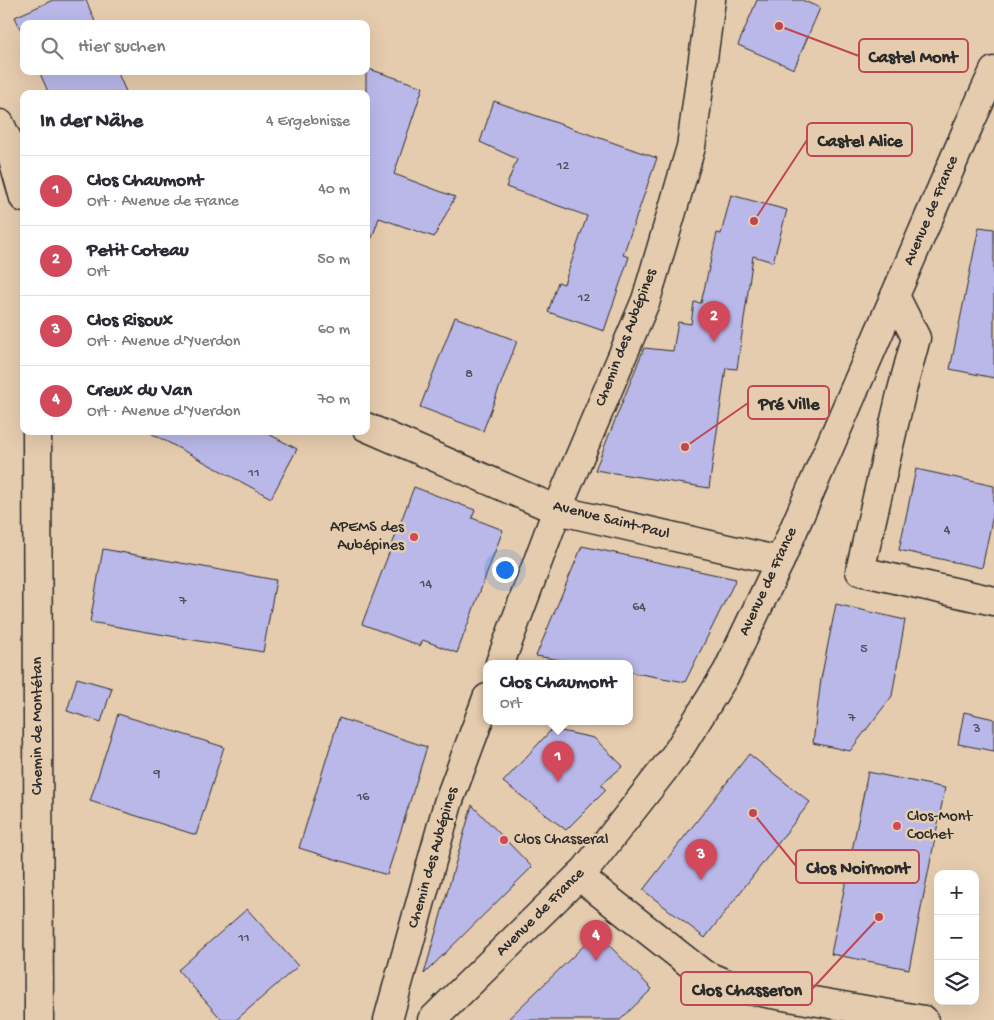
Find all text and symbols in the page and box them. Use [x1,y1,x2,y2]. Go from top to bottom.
search box [20,20,370,75]
icon: search [38,34,66,62]
text: Hier suchen [78,36,165,59]
callout: Castel Mont [859,39,968,72]
text: Castel Mont [868,48,959,69]
text: In der Nähe [40,110,143,135]
text: 4 Ergebnisse [266,113,350,132]
callout: Castel Alice [807,123,912,156]
text: Castel Alice [816,132,903,153]
street label: Avenue de France [900,153,964,269]
house number: 12 [556,158,569,175]
text: Clos Chaumont [87,170,203,193]
text: 1 [53,181,59,200]
text: 40 m [318,181,350,200]
text: Ort · Avenue de France [87,193,239,212]
text: Petit Coteau [87,240,189,263]
text: 2 [52,251,60,270]
text: 50 m [317,251,350,270]
text: Ort [87,263,109,282]
street label: Chemin des Aubépines [592,266,662,409]
house number: 12 [577,290,590,307]
pin: 2 [698,301,730,342]
text: Clos Risoux [87,310,173,333]
text: 3 [52,321,60,340]
text: 60 m [318,321,350,340]
text: Ort · Avenue d'Yverdon [87,333,240,352]
house number: 8 [465,366,473,383]
text: Creux du Van [87,380,192,403]
callout: Pré Ville [748,386,829,419]
text: 4 [52,391,60,410]
text: 70 m [317,391,350,410]
text: Pré Ville [758,395,820,416]
text: Ort · Avenue d'Yverdon [87,403,240,422]
house number: 11 [247,465,260,482]
street label: Avenue Saint-Paul [551,497,671,545]
place label: APEMS des Aubépines [330,519,405,556]
house number: 4 [944,522,951,539]
street label: Avenue de France [736,524,803,639]
marker: APEMS des Aubépines [408,531,420,543]
your location [492,557,518,583]
house number: 14 [419,576,433,593]
house number: 7 [178,593,187,610]
house number: 64 [632,599,646,616]
house number: 5 [860,641,868,658]
street label: Chemin de Montétan [29,657,48,795]
popup [483,660,633,725]
text: Clos Chaumont [500,672,616,695]
text: Ort [500,695,522,714]
house number: 7 [847,710,856,727]
house number: 3 [972,721,981,738]
pin: 1 [542,741,574,782]
house number: 9 [152,766,161,783]
street label: Chemin des Aubépines [405,784,464,931]
house number: 16 [356,789,370,806]
place label: Clos-Mont Cochet [907,808,973,845]
marker: Clos-Mont Cochet [891,820,903,832]
place label: Clos Chasseral [514,831,608,850]
marker: Clos Chasseral [498,834,510,846]
pin: 3 [685,839,717,880]
callout: Clos Noirmont [796,850,919,883]
text: Clos Noirmont [805,859,911,880]
street label: Avenue de France [493,864,590,961]
map controls [934,870,979,1005]
button: + [934,870,979,915]
button: − [934,915,979,960]
pin: 4 [580,920,612,961]
house number: 11 [237,930,250,947]
button: layers [934,960,979,1005]
callout: Clos Chasseron [681,972,812,1005]
text: Clos Chasseron [691,981,803,1002]

